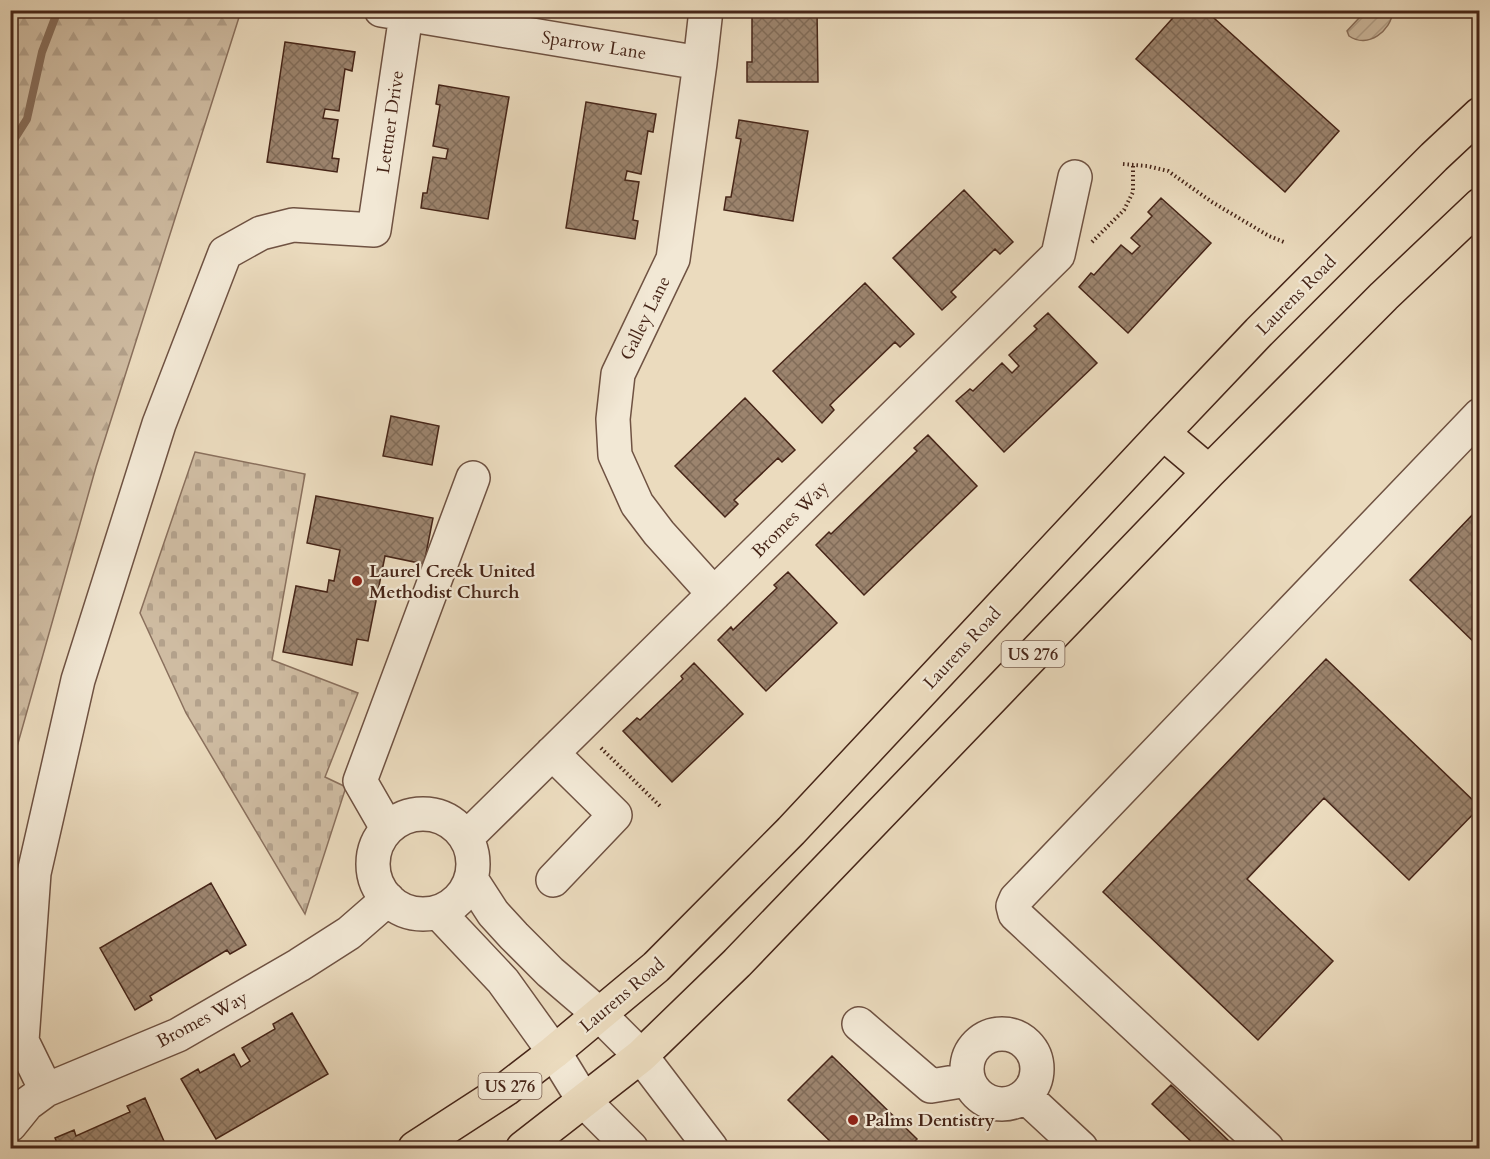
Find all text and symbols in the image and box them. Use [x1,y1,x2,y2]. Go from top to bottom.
street label: Sparrow Lane [540,25,648,66]
street label: Lettner Drive [371,69,410,175]
street label: Laurens Road [1251,249,1342,341]
street label: Galley Lane [614,272,677,364]
street label: Bromes Way [746,475,835,564]
place label: Laurel Creek United Methodist Church [369,559,536,605]
marker: Laurel Creek United Methodist Church [350,574,364,588]
street label: Laurens Road [918,602,1007,695]
road number: US 276 [1002,641,1064,667]
street label: Laurens Road [574,952,670,1038]
street label: Bromes Way [152,985,253,1054]
road number: US 276 [478,1073,542,1099]
place label: Palms Dentistry [865,1108,995,1133]
marker: Palms Dentistry [846,1113,860,1127]

